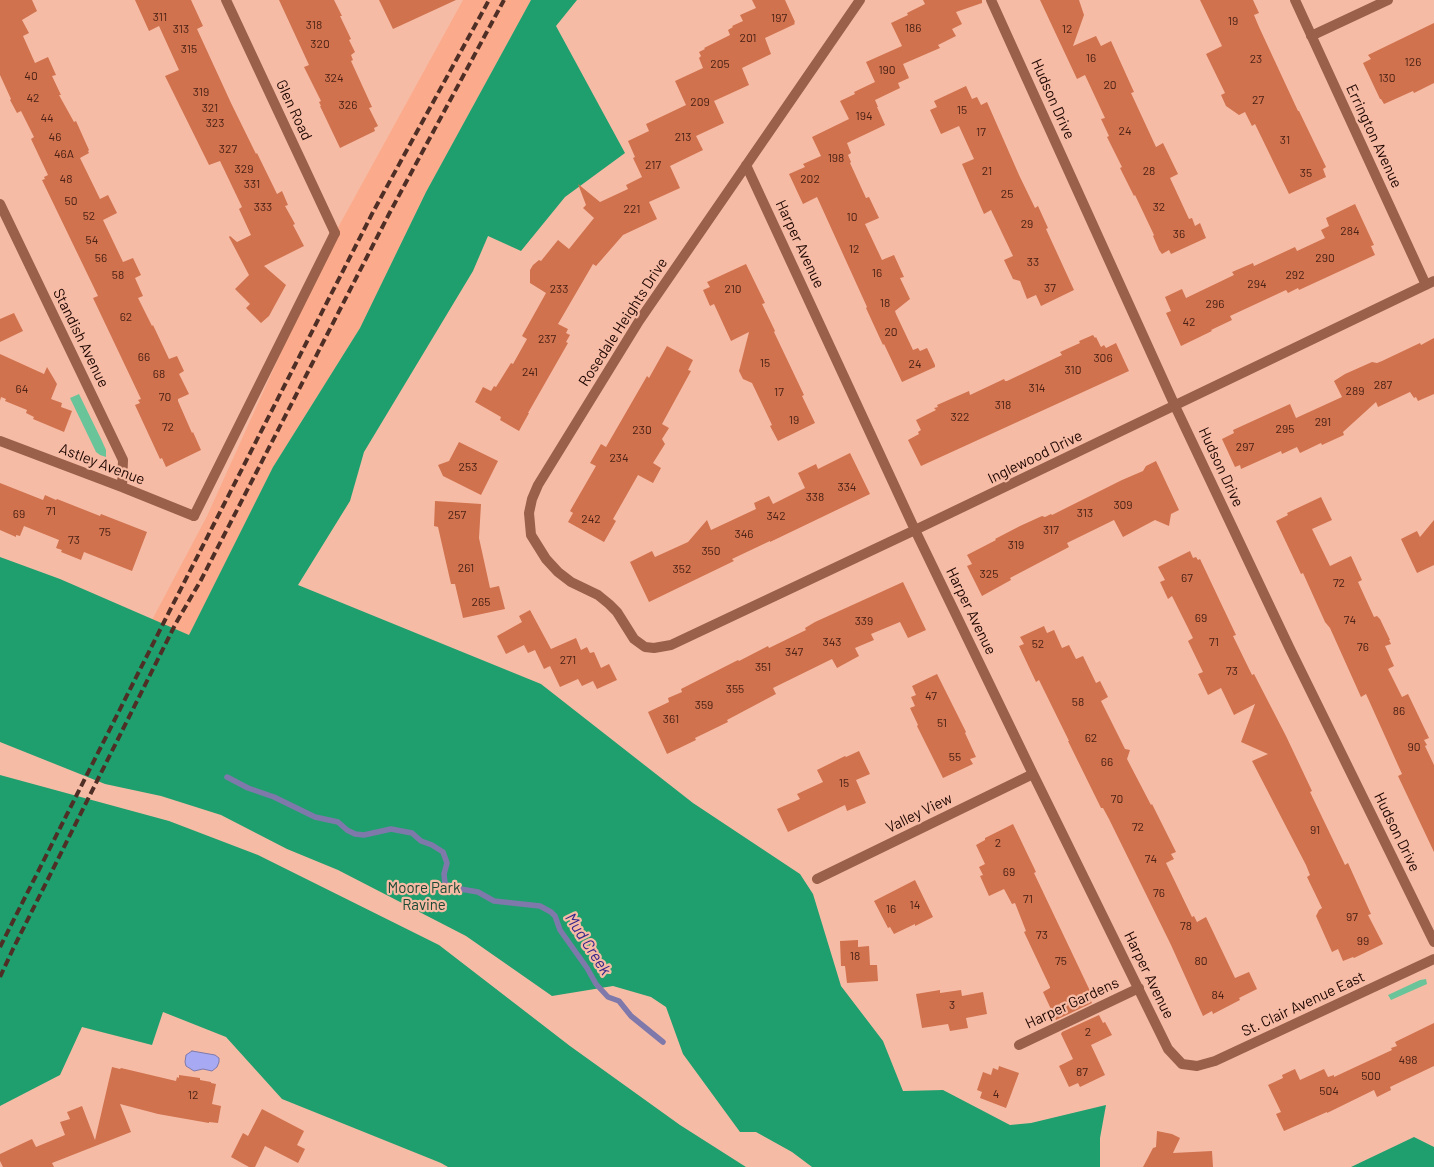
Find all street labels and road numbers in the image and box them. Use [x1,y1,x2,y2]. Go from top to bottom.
street label: Hudson Drive [1027,56,1079,142]
street label: Glen Road [272,77,316,143]
street label: Errington Avenue [1342,81,1406,191]
street label: Harper Avenue [772,197,828,291]
street label: Rosedale Heights Drive [575,254,671,390]
street label: Standish Avenue [49,286,113,390]
street label: Hudson Drive [1195,424,1247,510]
street label: Inglewood Drive [985,426,1085,488]
street label: Astley Avenue [56,439,148,489]
street label: Harper Avenue [942,564,1000,658]
street label: Valley View [883,789,955,837]
street label: Hudson Drive [1370,789,1424,875]
street label: Harper Avenue [1120,928,1178,1022]
street label: St. Clair Avenue East [1238,968,1368,1040]
street label: Harper Gardens [1022,973,1122,1033]

